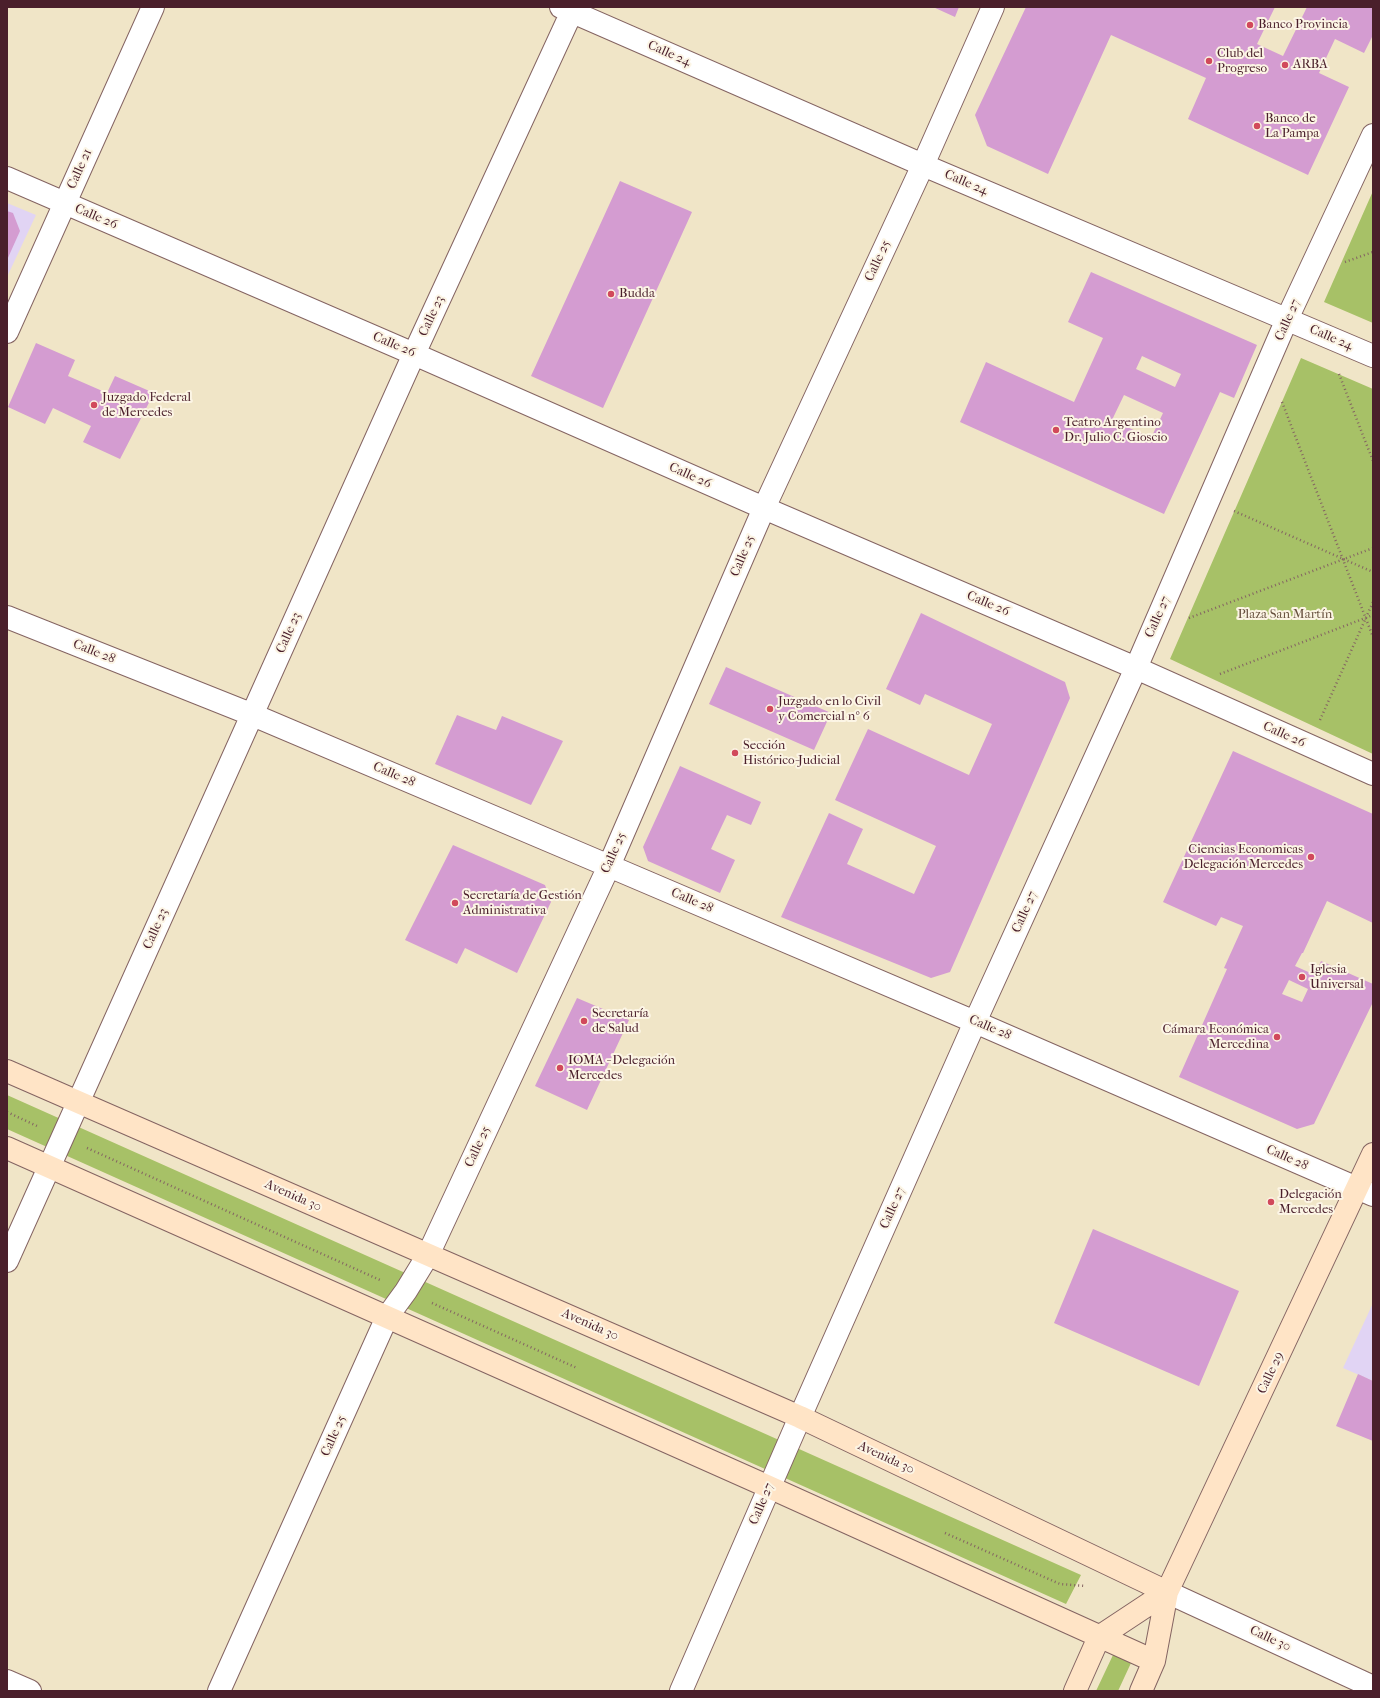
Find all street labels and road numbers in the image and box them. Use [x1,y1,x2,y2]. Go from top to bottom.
street label: Calle 24 [645,38,693,70]
street label: Calle 21 [64,146,96,192]
street label: Calle 24 [942,167,990,199]
street label: Calle 26 [72,201,120,233]
street label: Calle 25 [862,238,894,284]
street label: Calle 23 [416,293,448,339]
street label: Calle 27 [1272,297,1304,343]
street label: Calle 24 [1307,322,1355,354]
street label: Calle 26 [370,329,418,361]
street label: Calle 26 [666,460,714,492]
street label: Calle 25 [727,533,759,579]
street label: Calle 26 [964,588,1012,620]
street label: Calle 27 [1142,594,1174,640]
street label: Calle 23 [273,610,305,656]
street label: Calle 28 [71,636,117,668]
street label: Calle 26 [1260,719,1308,751]
street label: Calle 28 [371,759,417,791]
street label: Calle 25 [598,830,630,876]
street label: Calle 28 [669,885,715,917]
street label: Calle 27 [1009,889,1041,935]
street label: Calle 23 [140,906,172,952]
street label: Calle 28 [967,1012,1013,1044]
street label: Calle 25 [462,1124,494,1170]
street label: Calle 28 [1264,1142,1310,1174]
street label: Avenida 30 [262,1177,324,1215]
street label: Calle 27 [877,1185,909,1231]
street label: Avenida 30 [559,1306,621,1344]
street label: Calle 29 [1255,1350,1287,1396]
street label: Calle 25 [318,1413,350,1459]
street label: Avenida 30 [855,1438,917,1478]
street label: Calle 27 [746,1481,778,1527]
street label: Calle 30 [1247,1623,1293,1655]

